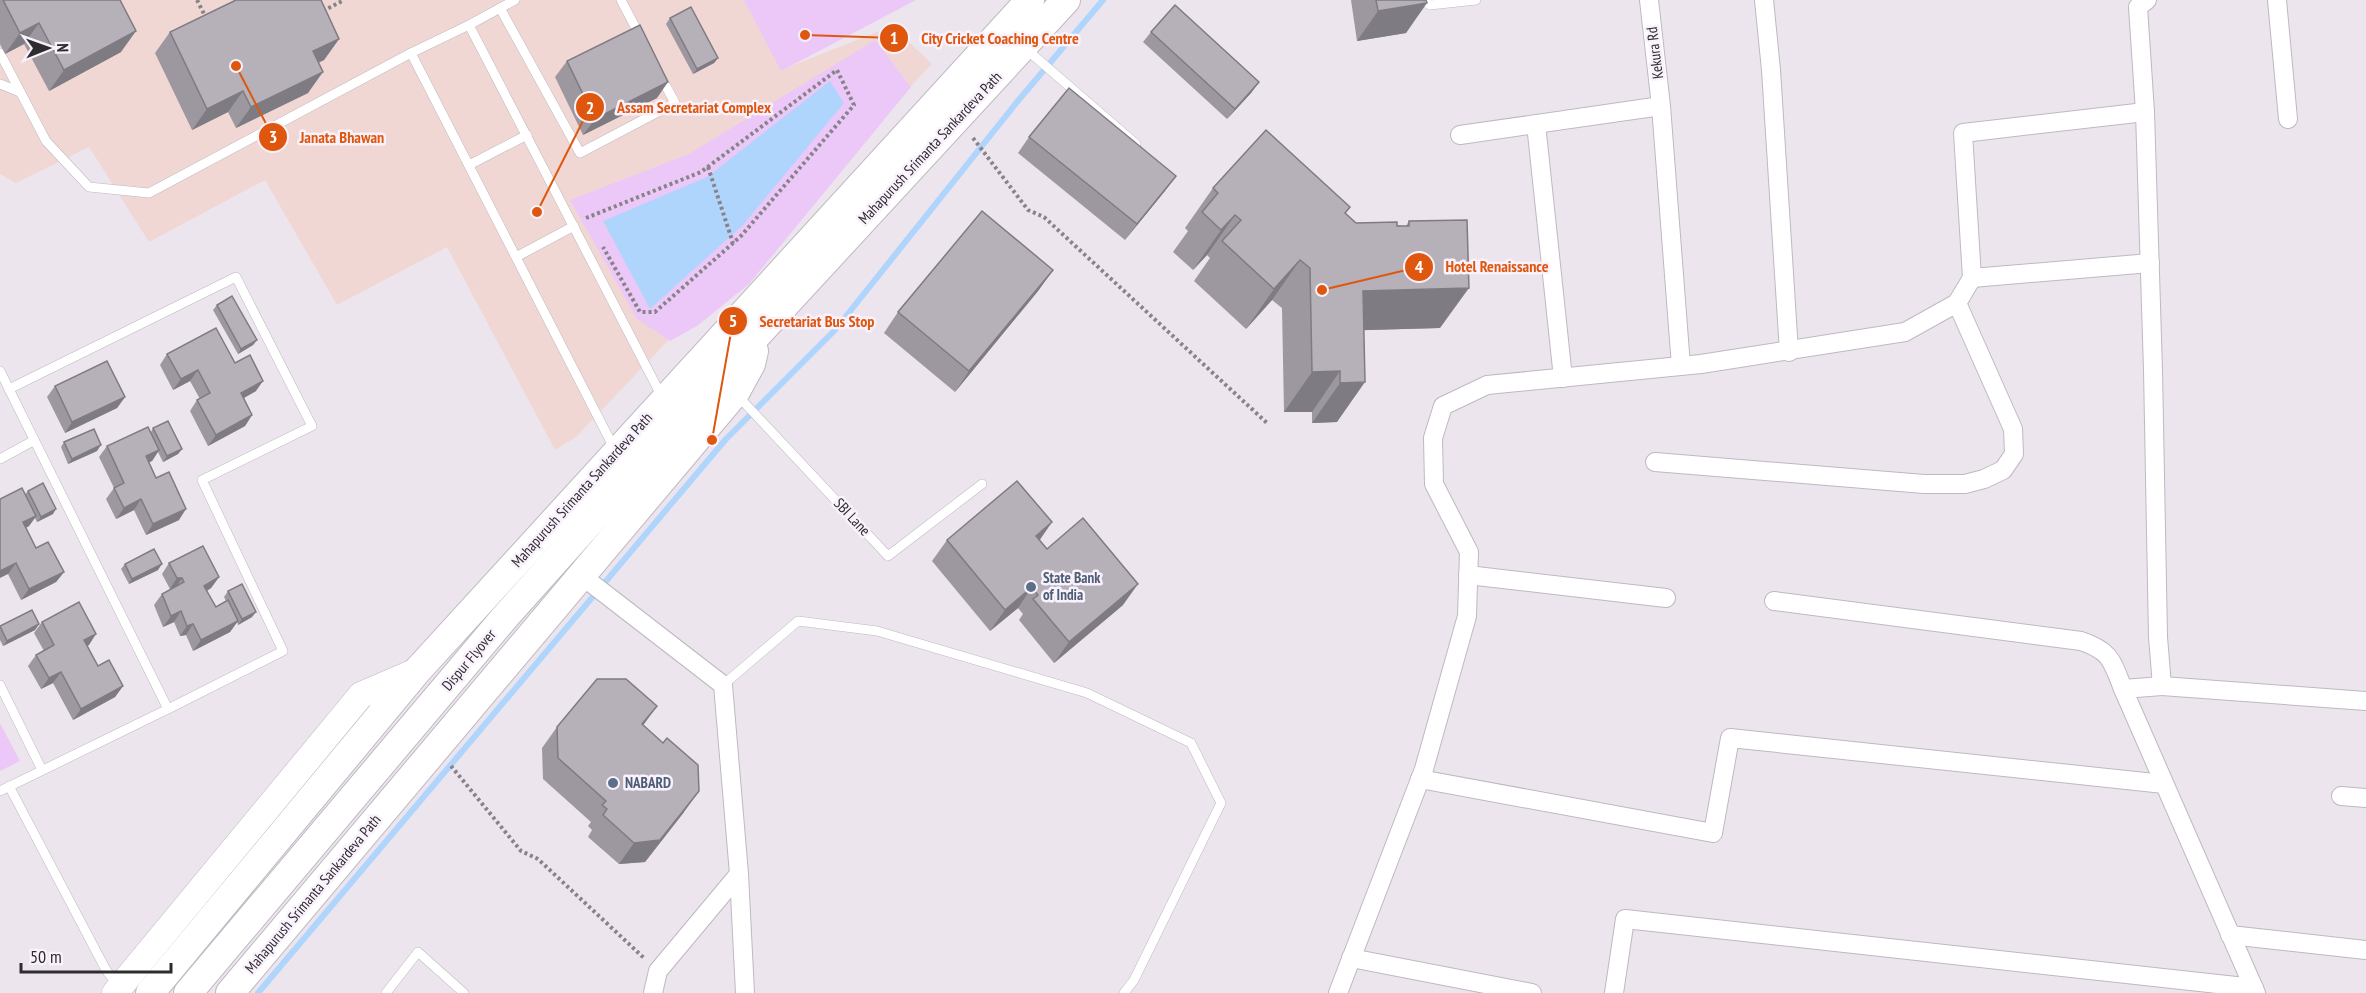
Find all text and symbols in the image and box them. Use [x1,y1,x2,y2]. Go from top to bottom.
north arrow [18,18,78,78]
callout: City Cricket Coaching Centre [879,21,1092,55]
text: 1 [890,26,898,49]
street label: Kekura Rd [1642,26,1667,80]
text: City Cricket Coaching Centre [921,28,1079,48]
text: N [53,43,73,52]
street label: Mahapurush Srimanta Sankardeva Path [854,67,1005,228]
callout: Assam Secretariat Complex [575,90,783,124]
text: 2 [586,96,594,119]
text: Assam Secretariat Complex [616,97,771,117]
callout: Janata Bhawan [258,120,397,154]
text: 3 [269,125,277,148]
text: Janata Bhawan [299,127,384,147]
callout: Hotel Renaissance [1404,250,1561,284]
text: 4 [1415,255,1424,278]
text: Hotel Renaissance [1445,256,1549,276]
callout: Secretariat Bus Stop [718,304,887,338]
text: 5 [729,309,737,332]
text: Secretariat Bus Stop [760,311,874,331]
street label: Mahapurush Srimanta Sankardeva Path [507,408,656,571]
street label: SBI Lane [830,494,875,540]
place label: State Bank of India [1043,568,1101,604]
marker: State Bank of India [1024,580,1038,594]
street label: Dispur Flyover [437,624,500,694]
place label: NABARD [625,773,671,792]
marker: NABARD [606,776,620,790]
street label: Mahapurush Srimanta Sankardeva Path [241,810,385,977]
scale bar [21,936,171,974]
text: 50 m [30,945,62,968]

